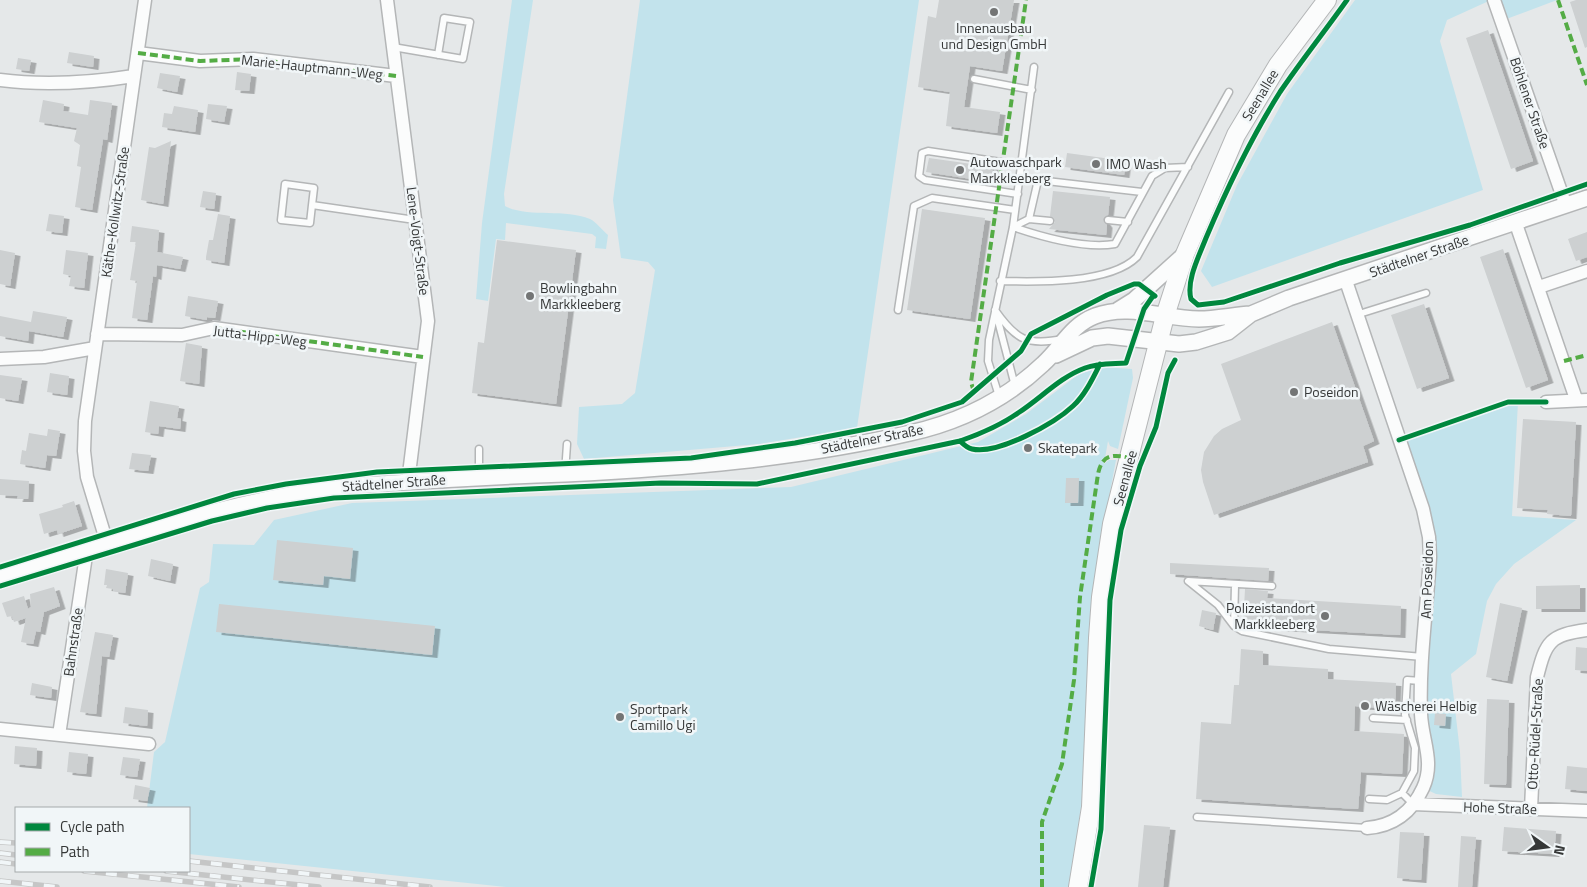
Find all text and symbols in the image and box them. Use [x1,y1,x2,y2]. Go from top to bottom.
marker: Innenausbau und Design GmbH [988,6,1000,18]
place label: Innenausbau und Design GmbH [941,17,1047,54]
street label: Marie-Hauptmann-Weg [240,49,384,84]
street label: Böhlener Straße [1505,54,1556,152]
street label: Seenallee [1236,65,1283,125]
street label: Käthe-Kollwitz-Straße [95,145,134,279]
place label: Autowaschpark Markkleeberg [970,151,1062,188]
place label: IMO Wash [1106,153,1167,174]
marker: IMO Wash [1090,158,1102,170]
marker: Autowaschpark Markkleeberg [954,164,966,176]
street label: Lene-Voigt-Straße [401,186,436,296]
street label: Städtelner Straße [1366,229,1471,282]
place label: Bowlingbahn Markkleeberg [540,277,621,314]
marker: Bowlingbahn Markkleeberg [524,290,536,302]
street label: Jutta-Hipp-Weg [212,319,308,352]
place label: Poseidon [1304,381,1359,402]
marker: Poseidon [1288,386,1300,398]
street label: Städtelner Straße [819,418,925,459]
place label: Skatepark [1038,437,1097,458]
marker: Skatepark [1022,442,1034,454]
street label: Seenallee [1107,448,1142,508]
street label: Städtelner Straße [341,468,447,497]
street label: Am Poseidon [1415,541,1438,619]
place label: Polizeistandort Markkleeberg [1226,597,1315,634]
street label: Bahnstraße [57,606,88,678]
marker: Polizeistandort Markkleeberg [1319,610,1331,622]
street label: Otto-Rüdel-Straße [1521,678,1548,790]
place label: Wäscherei Helbig [1375,695,1477,716]
place label: Sportpark Camillo Ugi [630,698,695,735]
marker: Wäscherei Helbig [1359,700,1371,712]
marker: Sportpark Camillo Ugi [614,711,626,723]
street label: Hohe Straße [1463,796,1537,819]
legend [15,807,190,872]
text: Cycle path [60,815,125,838]
north arrow [1522,822,1572,872]
text: Path [60,840,90,863]
text: N [1549,843,1571,858]

